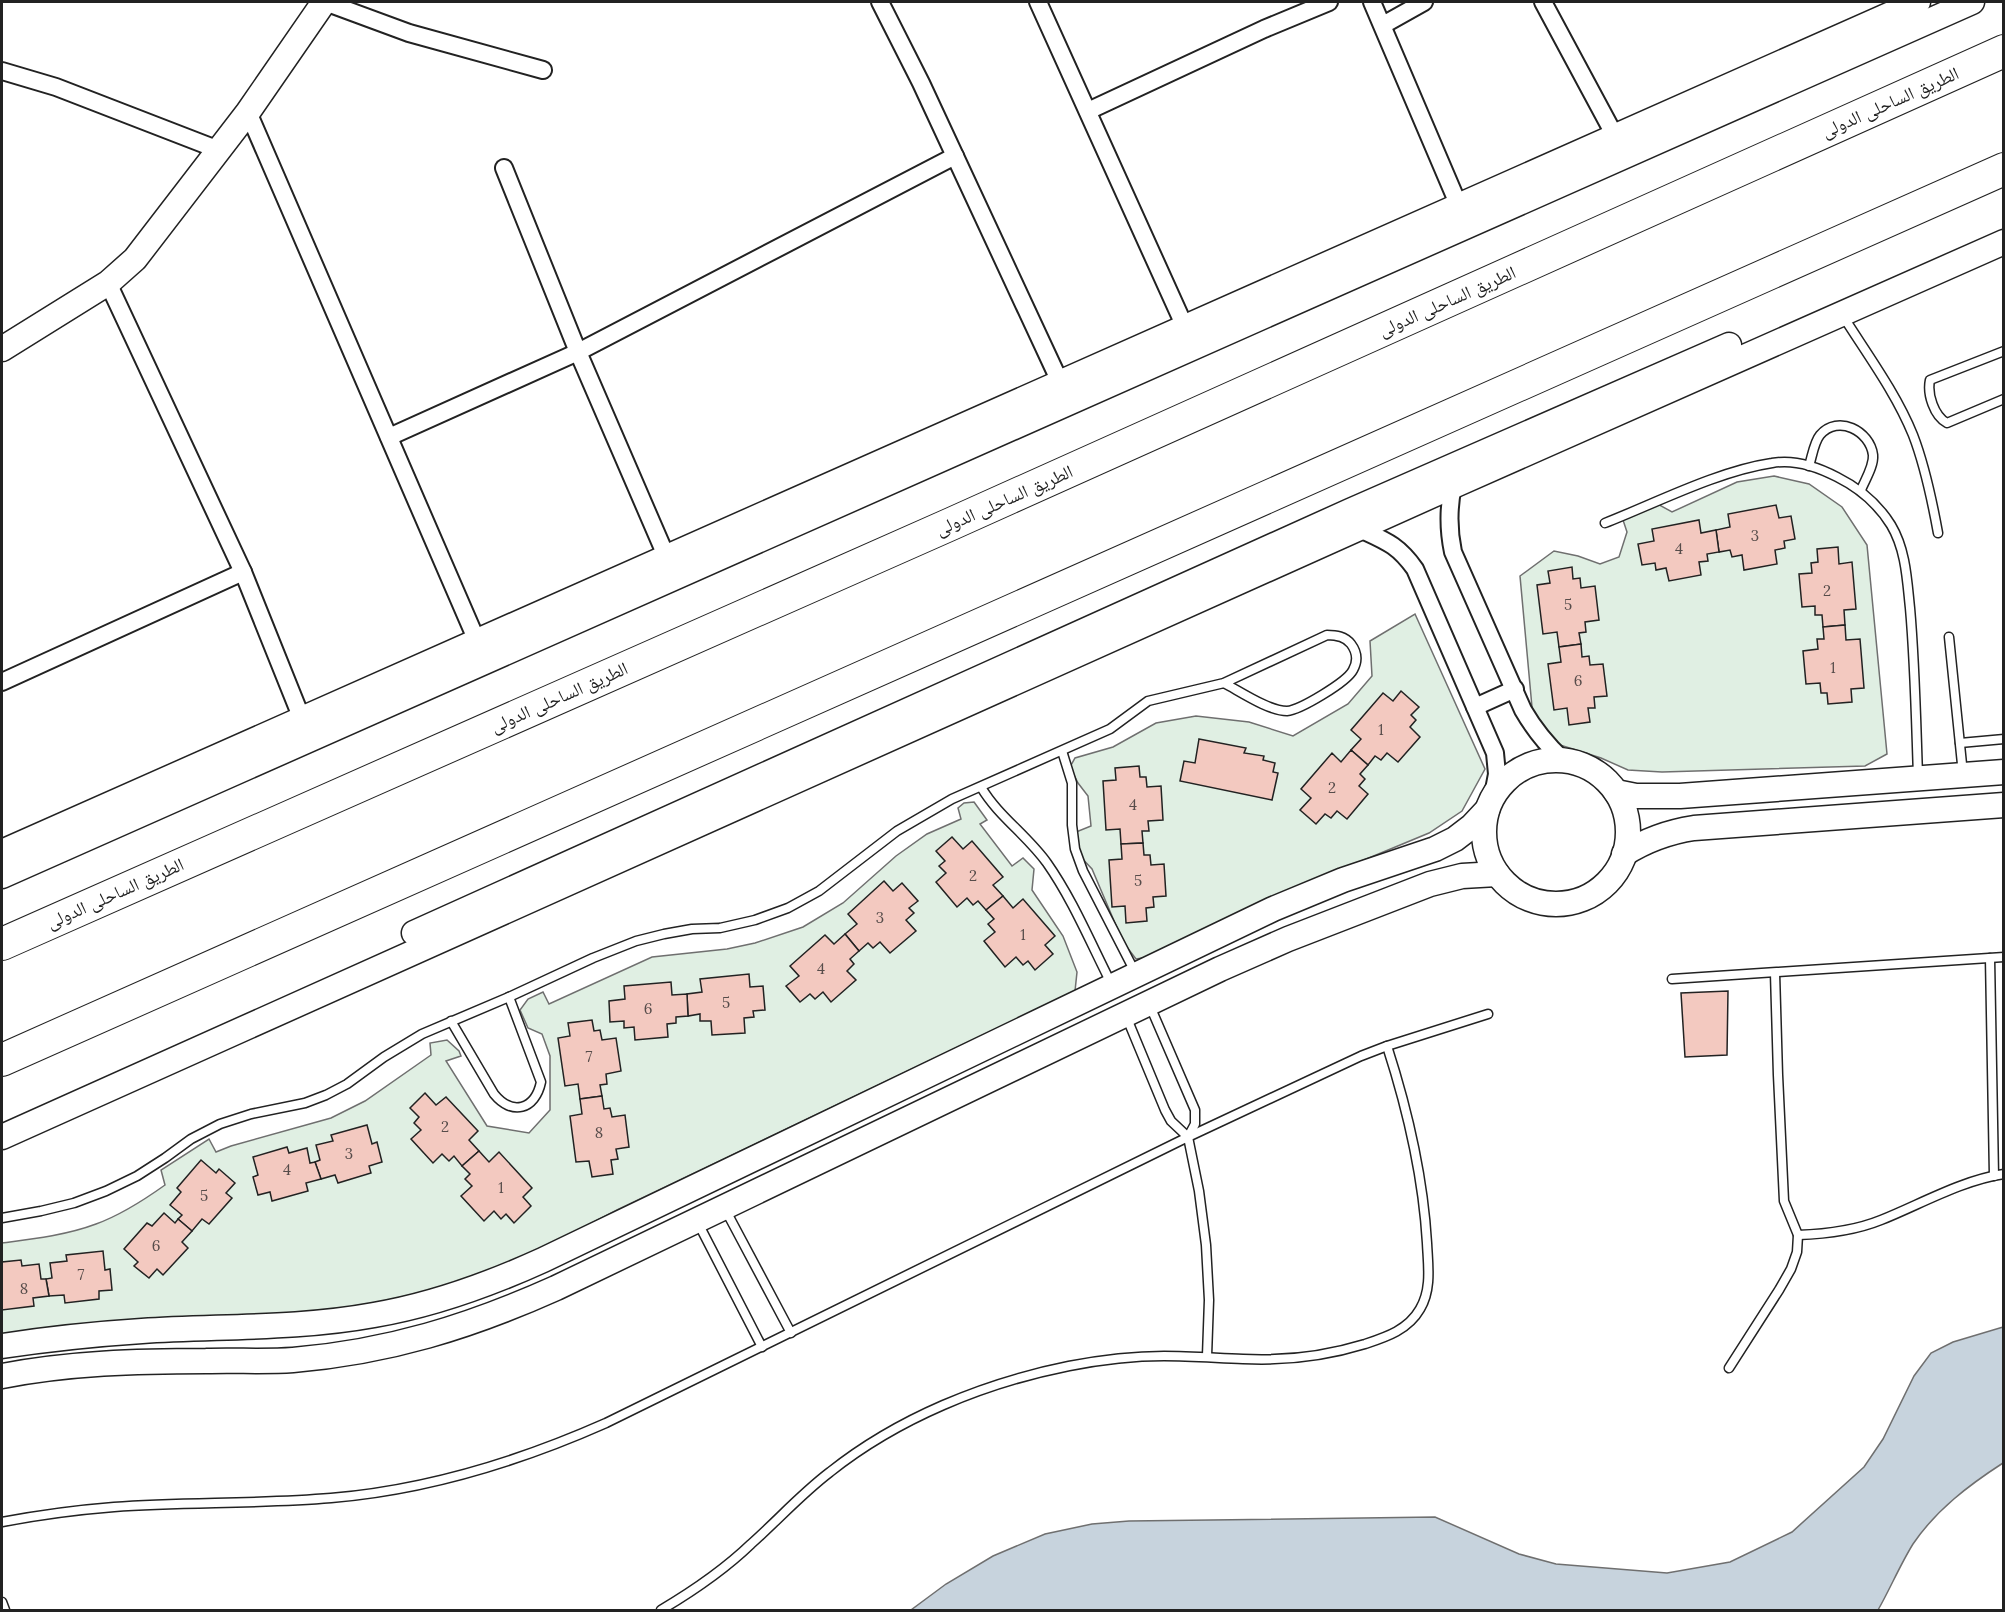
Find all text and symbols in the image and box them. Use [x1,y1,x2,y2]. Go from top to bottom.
street label: الطريق الساحلى الدولى [1818,61,1962,143]
street label: الطريق الساحلى الدولى [1375,260,1519,342]
street label: الطريق الساحلى الدولى [932,459,1076,541]
house number: 3 [1751,526,1759,545]
house number: 4 [1675,539,1683,558]
house number: 2 [1823,581,1831,600]
house number: 5 [1564,595,1572,614]
street label: الطريق الساحلى الدولى [487,656,631,738]
house number: 1 [1830,658,1836,677]
house number: 6 [1574,671,1582,690]
house number: 1 [1378,720,1384,739]
house number: 2 [1328,778,1336,797]
house number: 4 [1129,795,1137,814]
street label: الطريق الساحلى الدولى [43,852,187,934]
house number: 2 [969,866,977,885]
house number: 5 [1134,871,1142,890]
house number: 3 [876,908,884,927]
house number: 1 [1020,925,1026,944]
house number: 4 [817,959,825,978]
house number: 5 [722,993,730,1012]
house number: 6 [644,999,652,1018]
house number: 7 [586,1047,593,1066]
house number: 2 [441,1117,449,1136]
house number: 8 [595,1123,603,1142]
house number: 3 [345,1144,353,1163]
house number: 4 [283,1160,291,1179]
house number: 1 [498,1178,504,1197]
house number: 5 [200,1186,208,1205]
house number: 6 [152,1236,160,1255]
house number: 7 [78,1265,85,1284]
house number: 8 [20,1279,28,1298]

